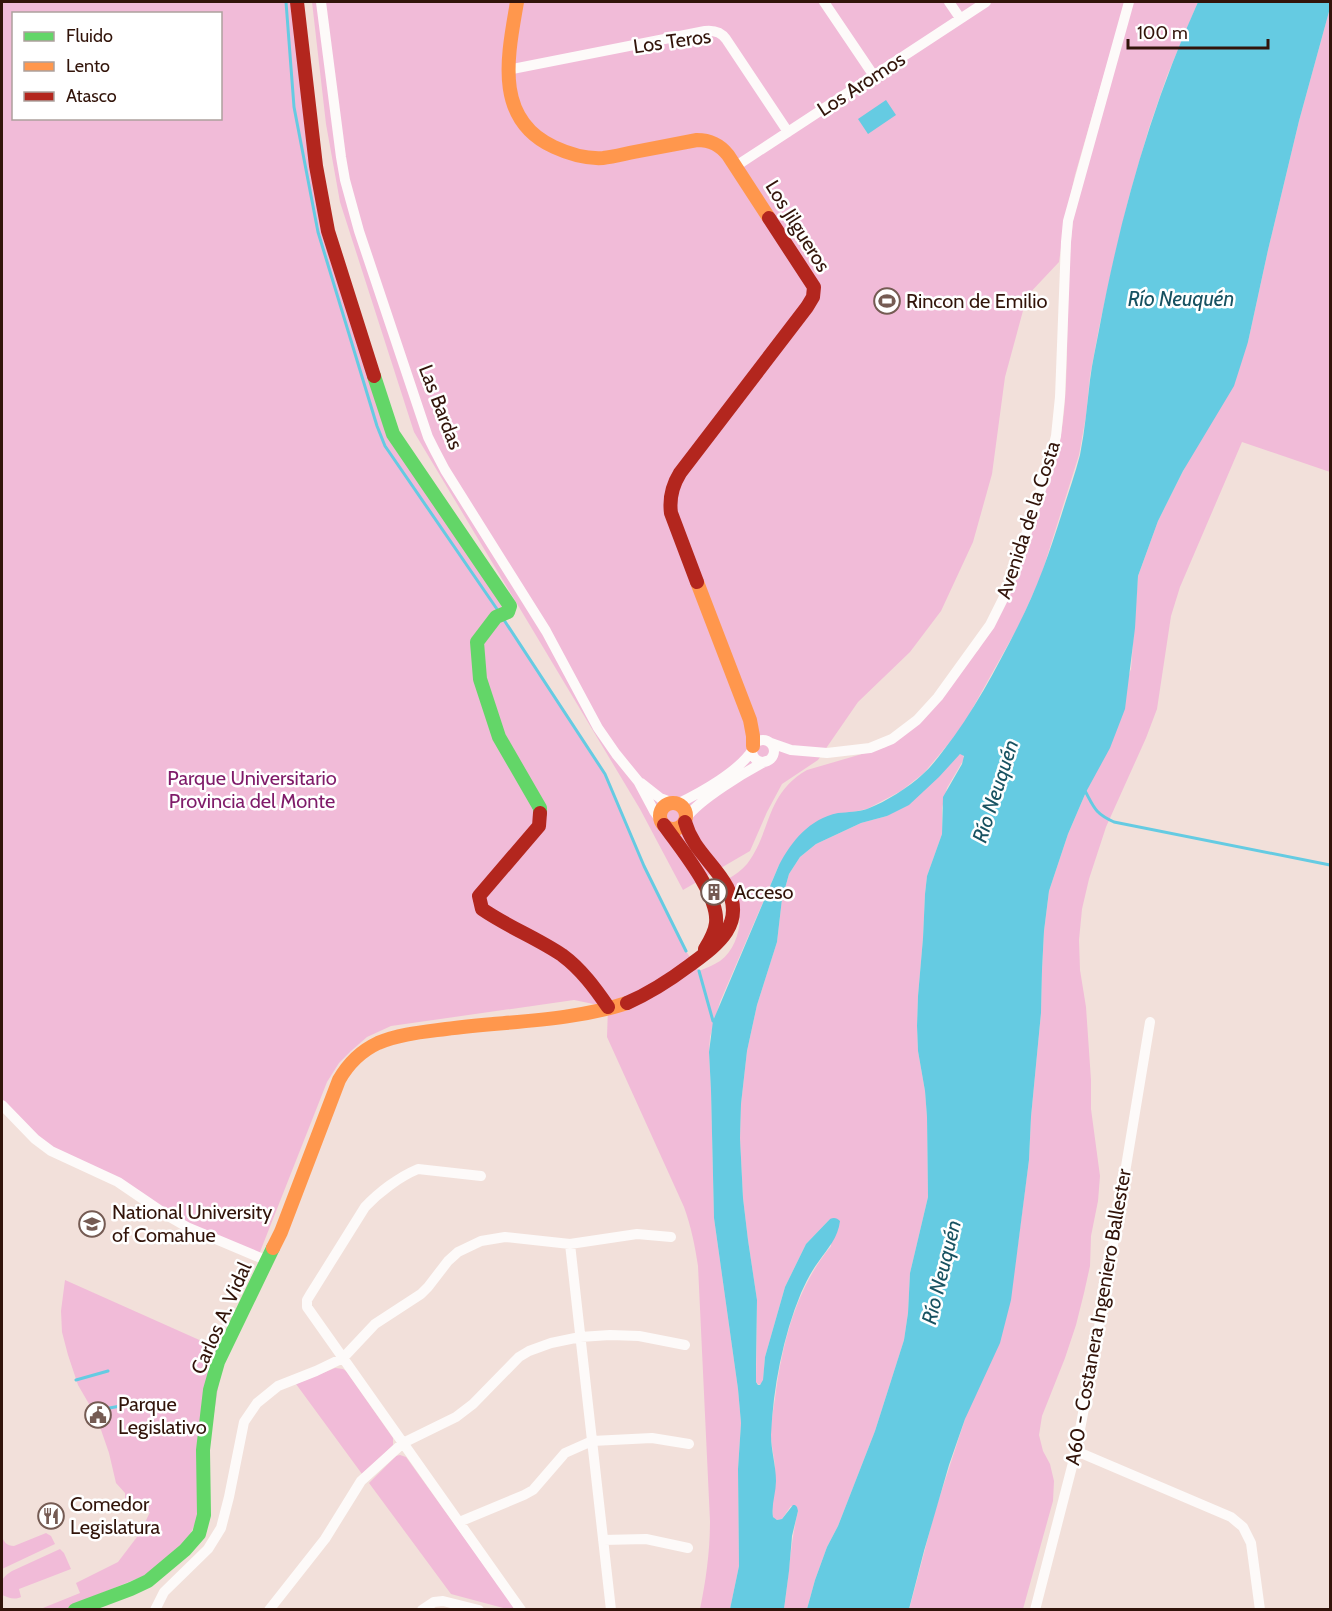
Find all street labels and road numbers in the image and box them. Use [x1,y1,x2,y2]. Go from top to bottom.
street label: Los Teros [632,24,712,58]
street label: Los Aromos [813,47,909,121]
street label: Los Jilgueros [760,176,836,276]
street label: Las Bardas [414,361,468,453]
street label: Avenida de la Costa [991,438,1065,602]
street label: A60 - Costanera Ingeniero Ballester [1060,1166,1136,1467]
street label: Carlos A. Vidal [186,1258,257,1378]

